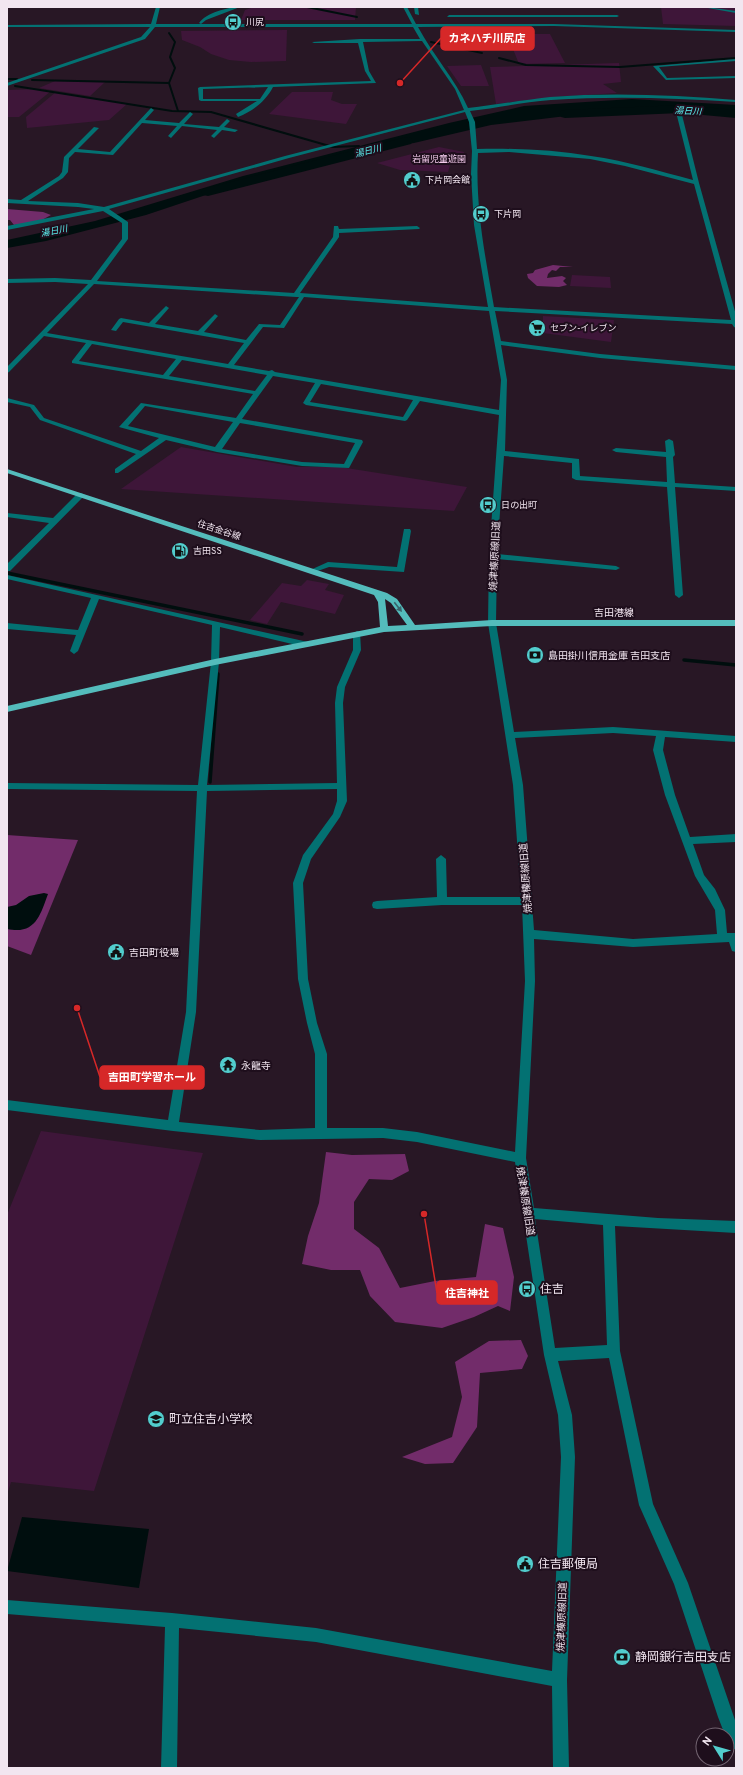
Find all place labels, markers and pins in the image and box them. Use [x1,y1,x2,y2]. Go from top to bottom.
bus stop icon: 川尻 [223,12,243,32]
place label: 川尻 [246,17,264,28]
callout: カネハチ川尻店 [441,27,534,50]
public building icon: 下片岡会館 [402,170,422,190]
place label: 下片岡会館 [425,175,470,186]
bus stop icon: 下片岡 [471,204,491,224]
place label: 下片岡 [494,209,521,220]
supermarket icon: セブン-イレブン [527,318,547,338]
place label: セブン-イレブン [550,323,617,334]
bus stop icon: 日の出町 [478,495,498,515]
place label: 日の出町 [501,500,537,511]
fuel station icon: 吉田SS [170,541,190,561]
place label: 吉田SS [193,546,222,557]
bank icon: 島田掛川信用金庫 吉田支店 [525,645,545,665]
place label: 島田掛川信用金庫 吉田支店 [548,650,670,663]
public building icon: 吉田町役場 [106,942,126,962]
place label: 吉田町役場 [129,947,179,960]
temple icon: 永龍寺 [218,1055,238,1075]
place label: 永龍寺 [241,1060,271,1073]
callout: 吉田町学習ホール [100,1066,204,1089]
bus stop icon: 住吉 [517,1279,537,1299]
callout: 住吉神社 [437,1281,497,1304]
place label: 住吉 [540,1282,564,1298]
school or university icon: 町立住吉小学校 [146,1409,166,1429]
place label: 町立住吉小学校 [169,1412,253,1428]
public building icon: 住吉郵便局 [515,1554,535,1574]
place label: 住吉郵便局 [538,1557,598,1573]
bank icon: 静岡銀行吉田支店 [612,1647,632,1667]
place label: 静岡銀行吉田支店 [635,1650,731,1666]

